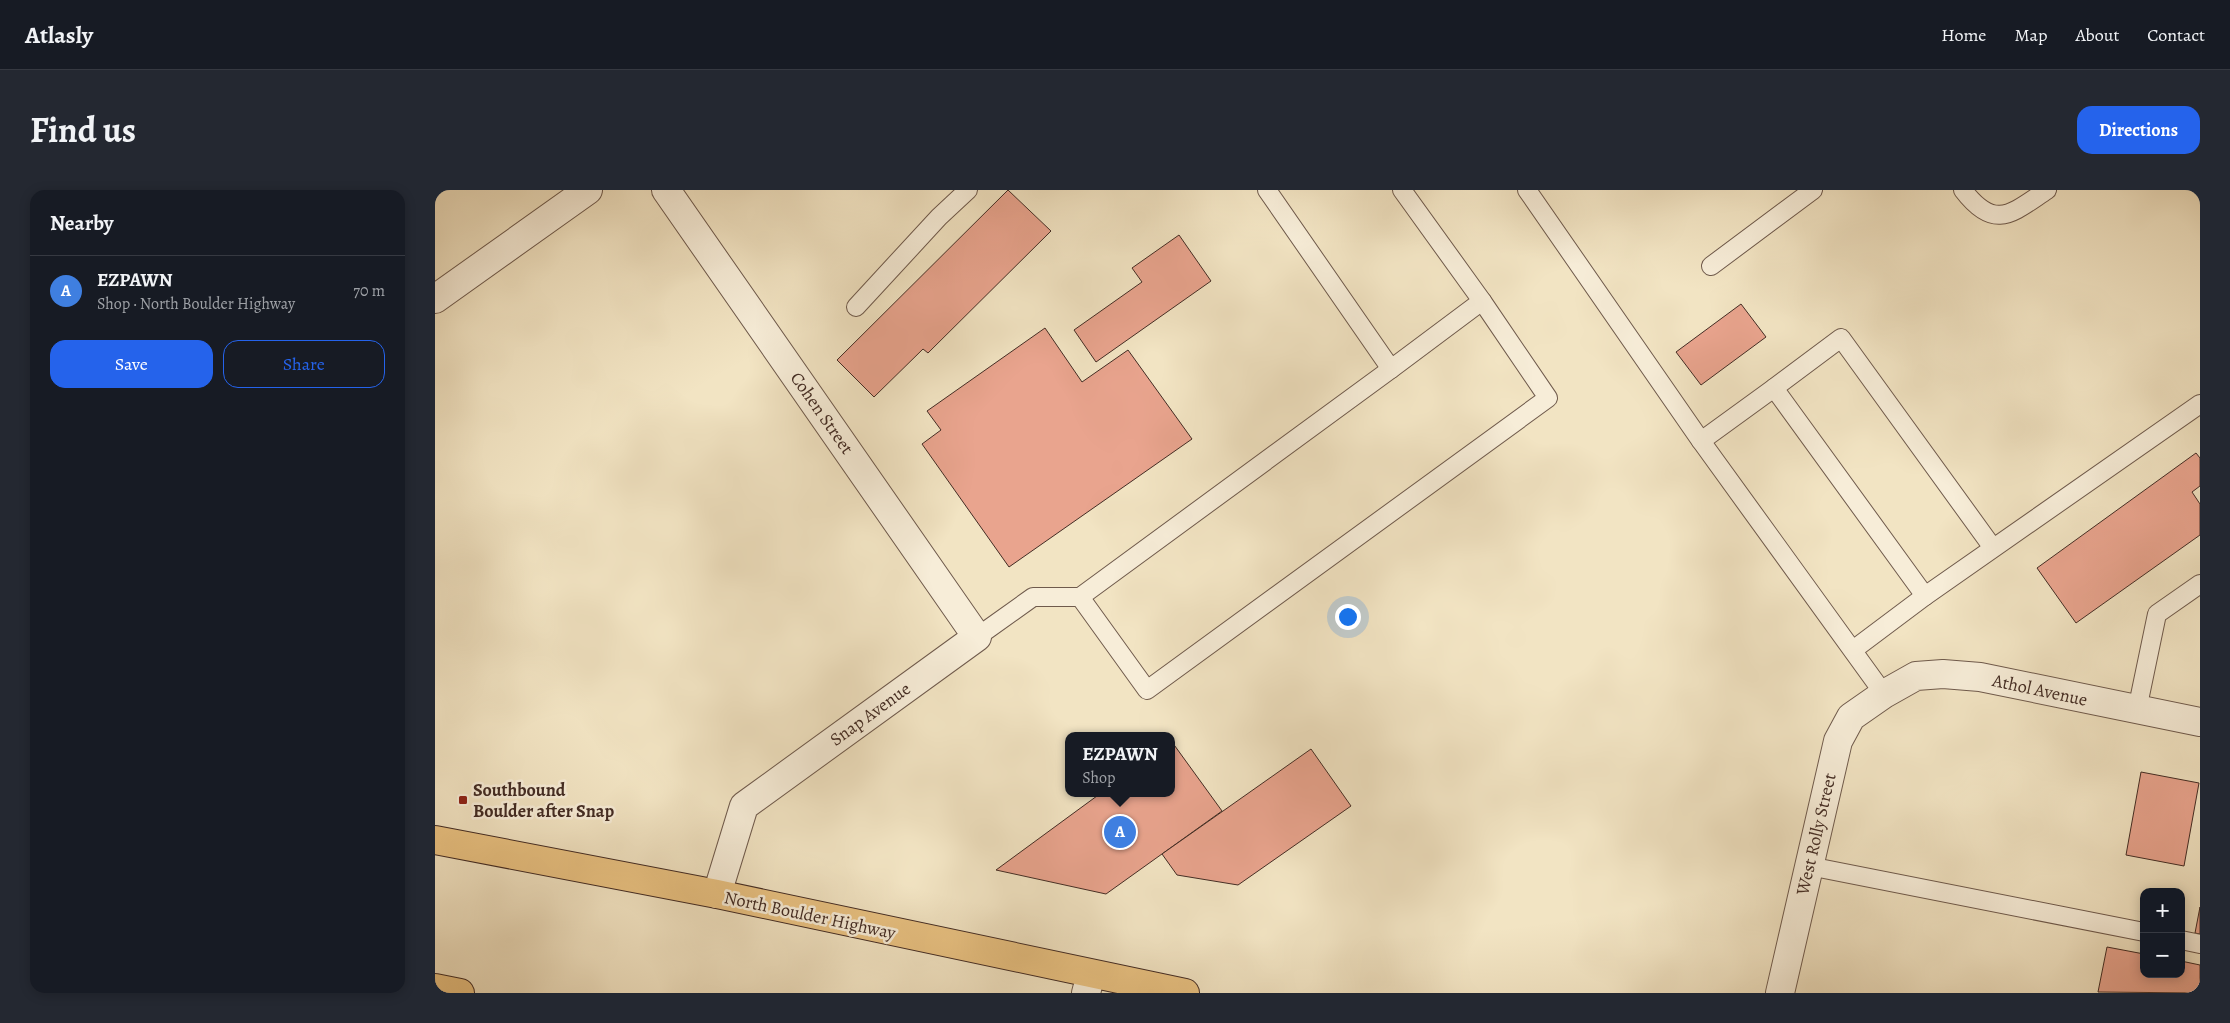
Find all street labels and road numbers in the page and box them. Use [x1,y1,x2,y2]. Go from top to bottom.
street label: Cohen Street [785,367,859,459]
street label: Athol Avenue [1989,668,2090,712]
street label: Snap Avenue [825,677,915,751]
street label: West Rolly Street [1790,771,1842,898]
street label: North Boulder Highway [722,885,899,945]

